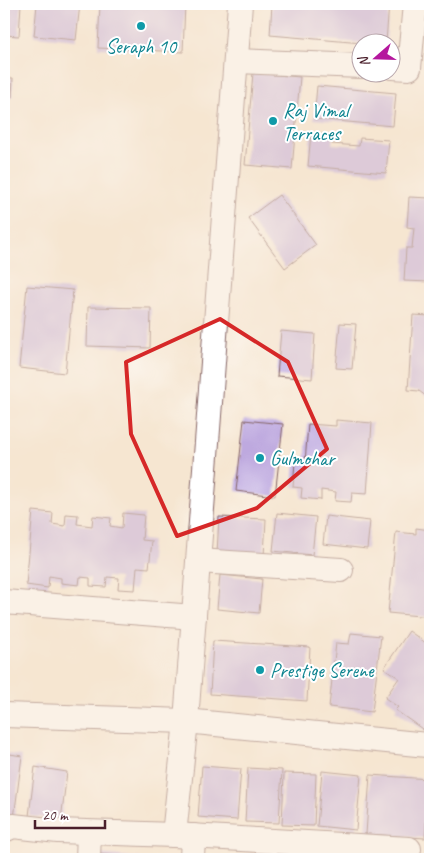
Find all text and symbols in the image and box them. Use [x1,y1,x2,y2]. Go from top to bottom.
marker: Seraph 10 [135,20,147,32]
north arrow [352,32,402,82]
place label: Seraph 10 [106,34,178,59]
text: N [354,53,374,69]
place label: Raj Vimal Terraces [283,98,352,146]
marker: Raj Vimal Terraces [267,115,279,127]
place label: Gulmohar [270,446,336,471]
marker: Gulmohar [254,452,266,464]
place label: Prestige Serene [270,658,375,683]
marker: Prestige Serene [254,664,266,676]
scale bar [35,798,105,830]
text: 20 m [42,806,69,825]

